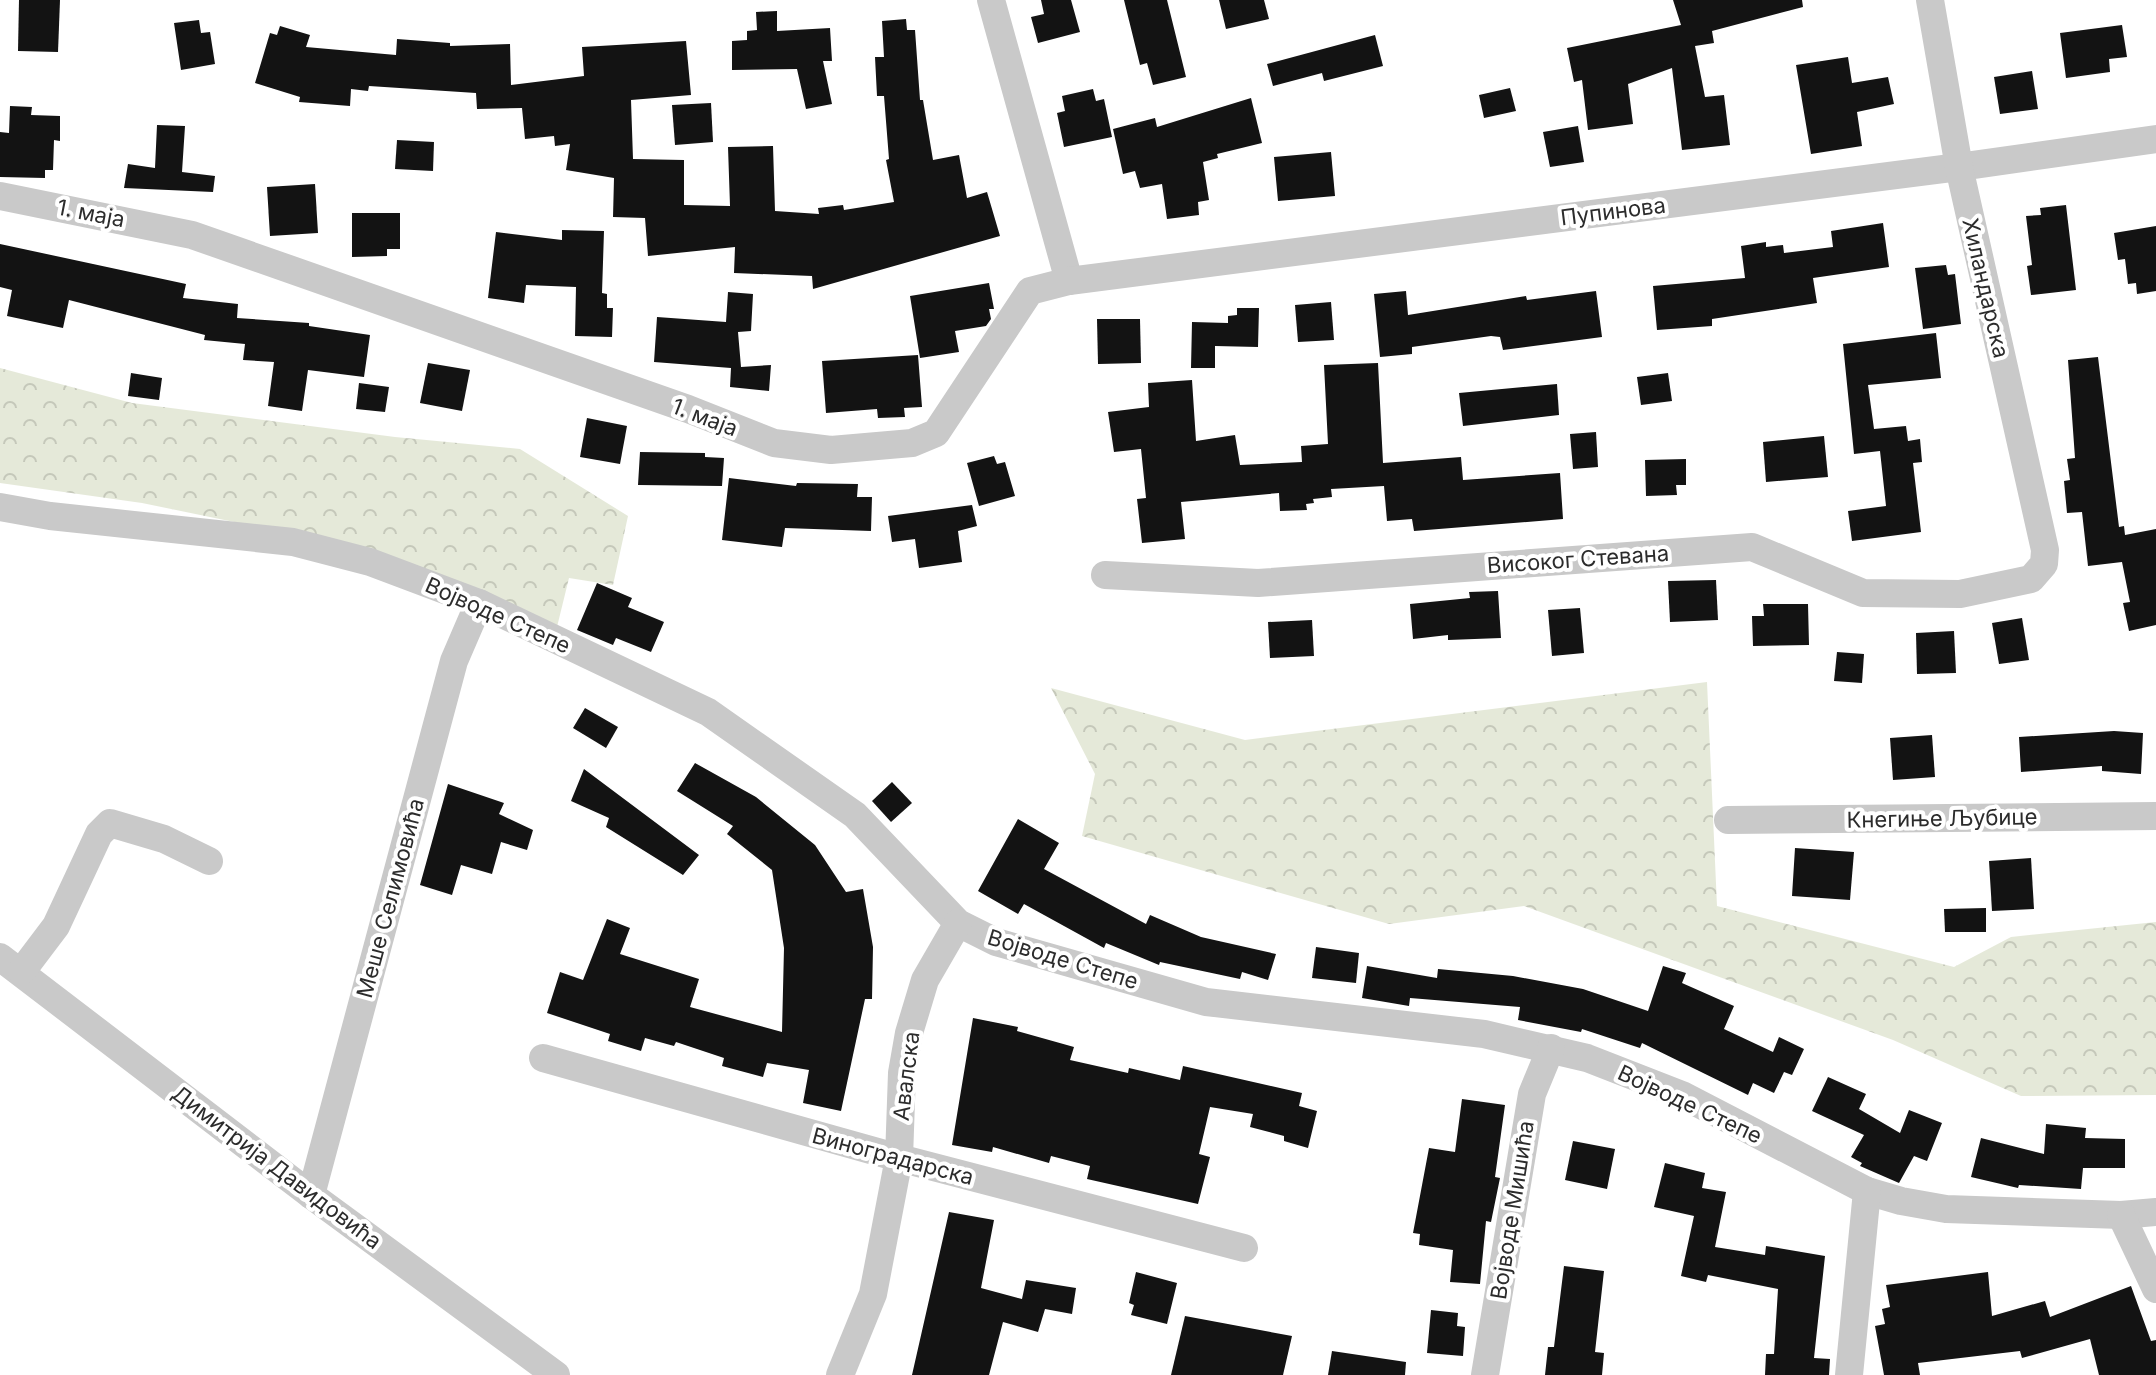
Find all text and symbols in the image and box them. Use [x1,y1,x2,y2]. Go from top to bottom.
street label: Пупинова [1559,192,1667,230]
street label: 1. маја [55,194,127,232]
street label: Хиландарска [1957,216,2015,360]
street label: 1. маја [668,393,742,441]
street label: Високог Стевана [1486,540,1670,578]
street label: Војводе Степе [421,571,575,659]
street label: Меше Селимовића [351,795,429,1001]
street label: Кнегиње Љубице [1846,803,2038,833]
street label: Војводе Степе [985,924,1141,994]
street label: Авалска [888,1030,924,1122]
street label: Војводе Степе [1614,1059,1766,1149]
street label: Димитрија Давидовића [167,1080,387,1254]
street label: Војводе Мишића [1485,1119,1539,1301]
street label: Виноградарска [809,1122,977,1190]

